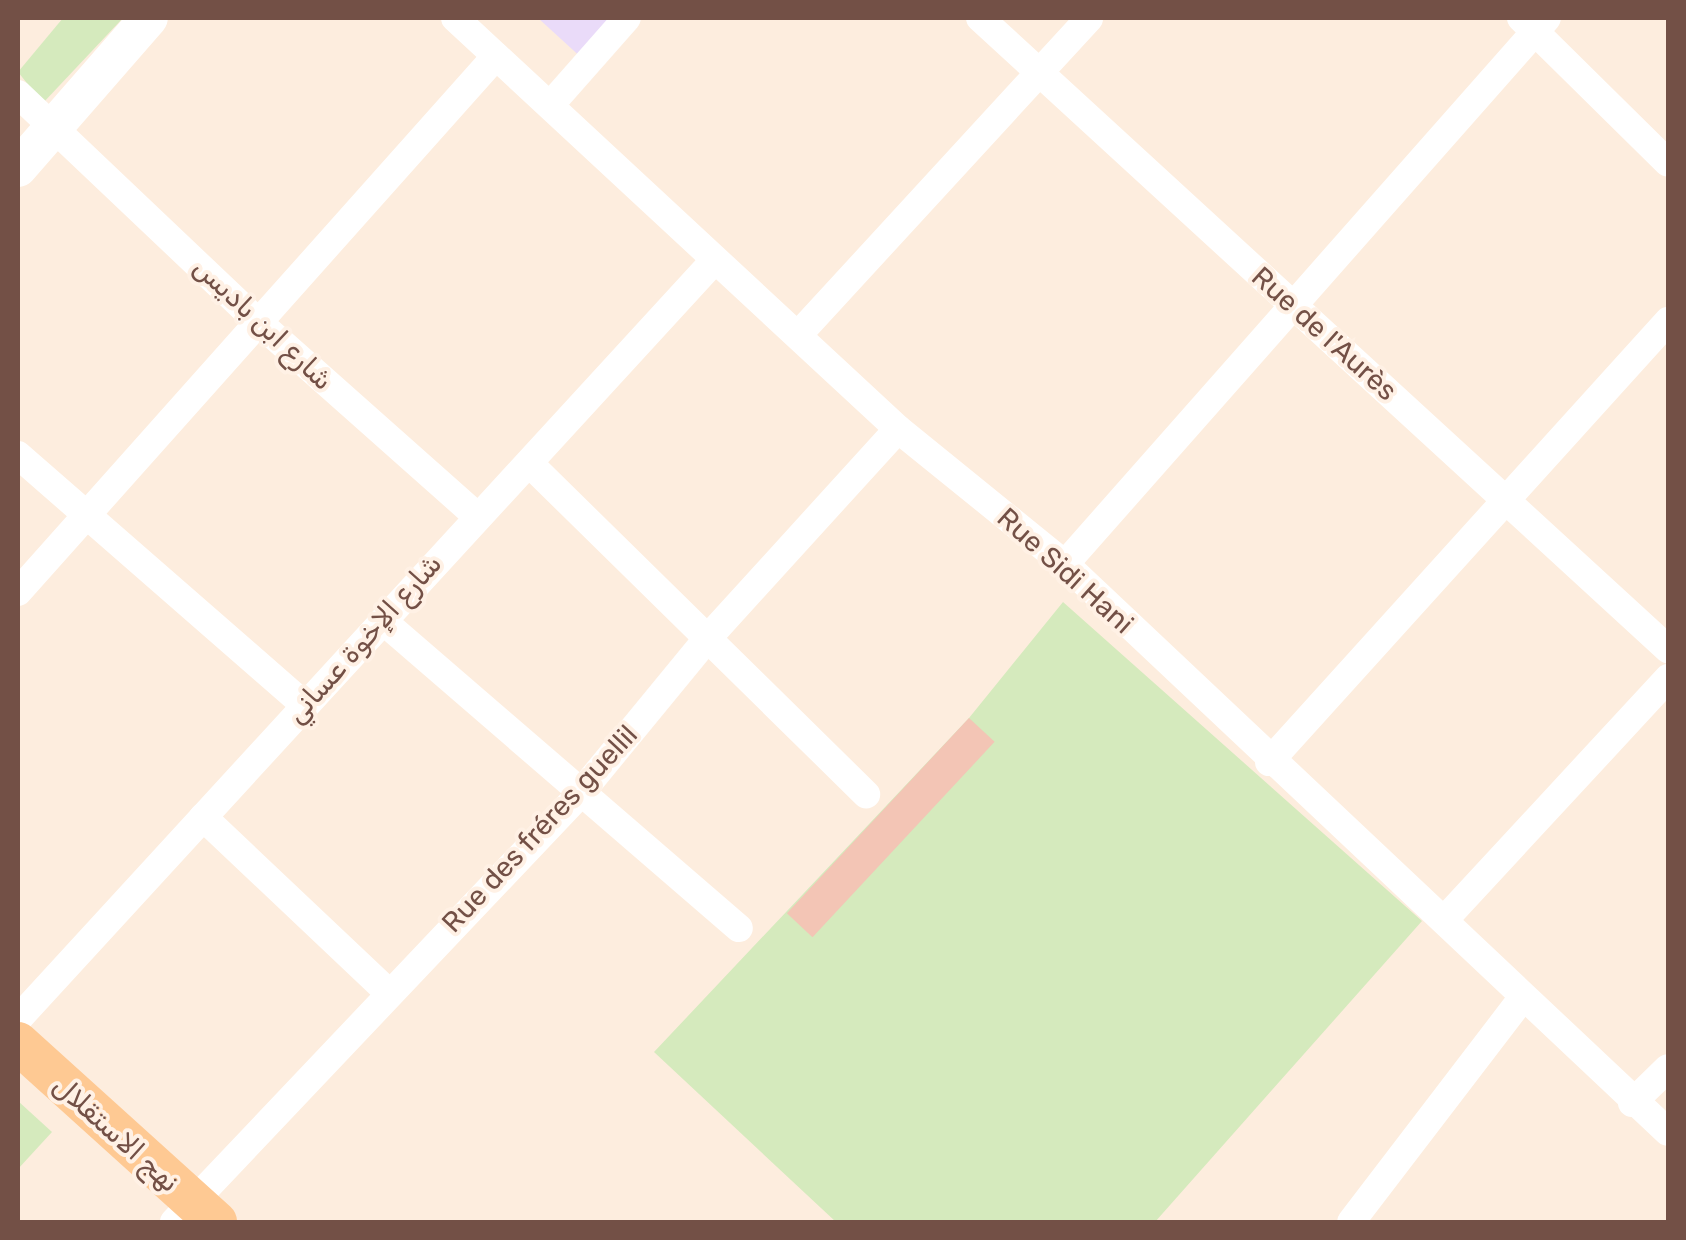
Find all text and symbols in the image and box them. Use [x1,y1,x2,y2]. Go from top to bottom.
street label: شارع ابن باديس [186,251,340,397]
street label: Rue de l'Aurès [1244,260,1404,408]
street label: Rue Sidi Hani [990,501,1140,641]
street label: شارع الإخوة عساني [279,547,449,731]
street label: Rue des fréres guellil [435,718,645,940]
street label: نهج الاستقلال [46,1069,186,1199]

